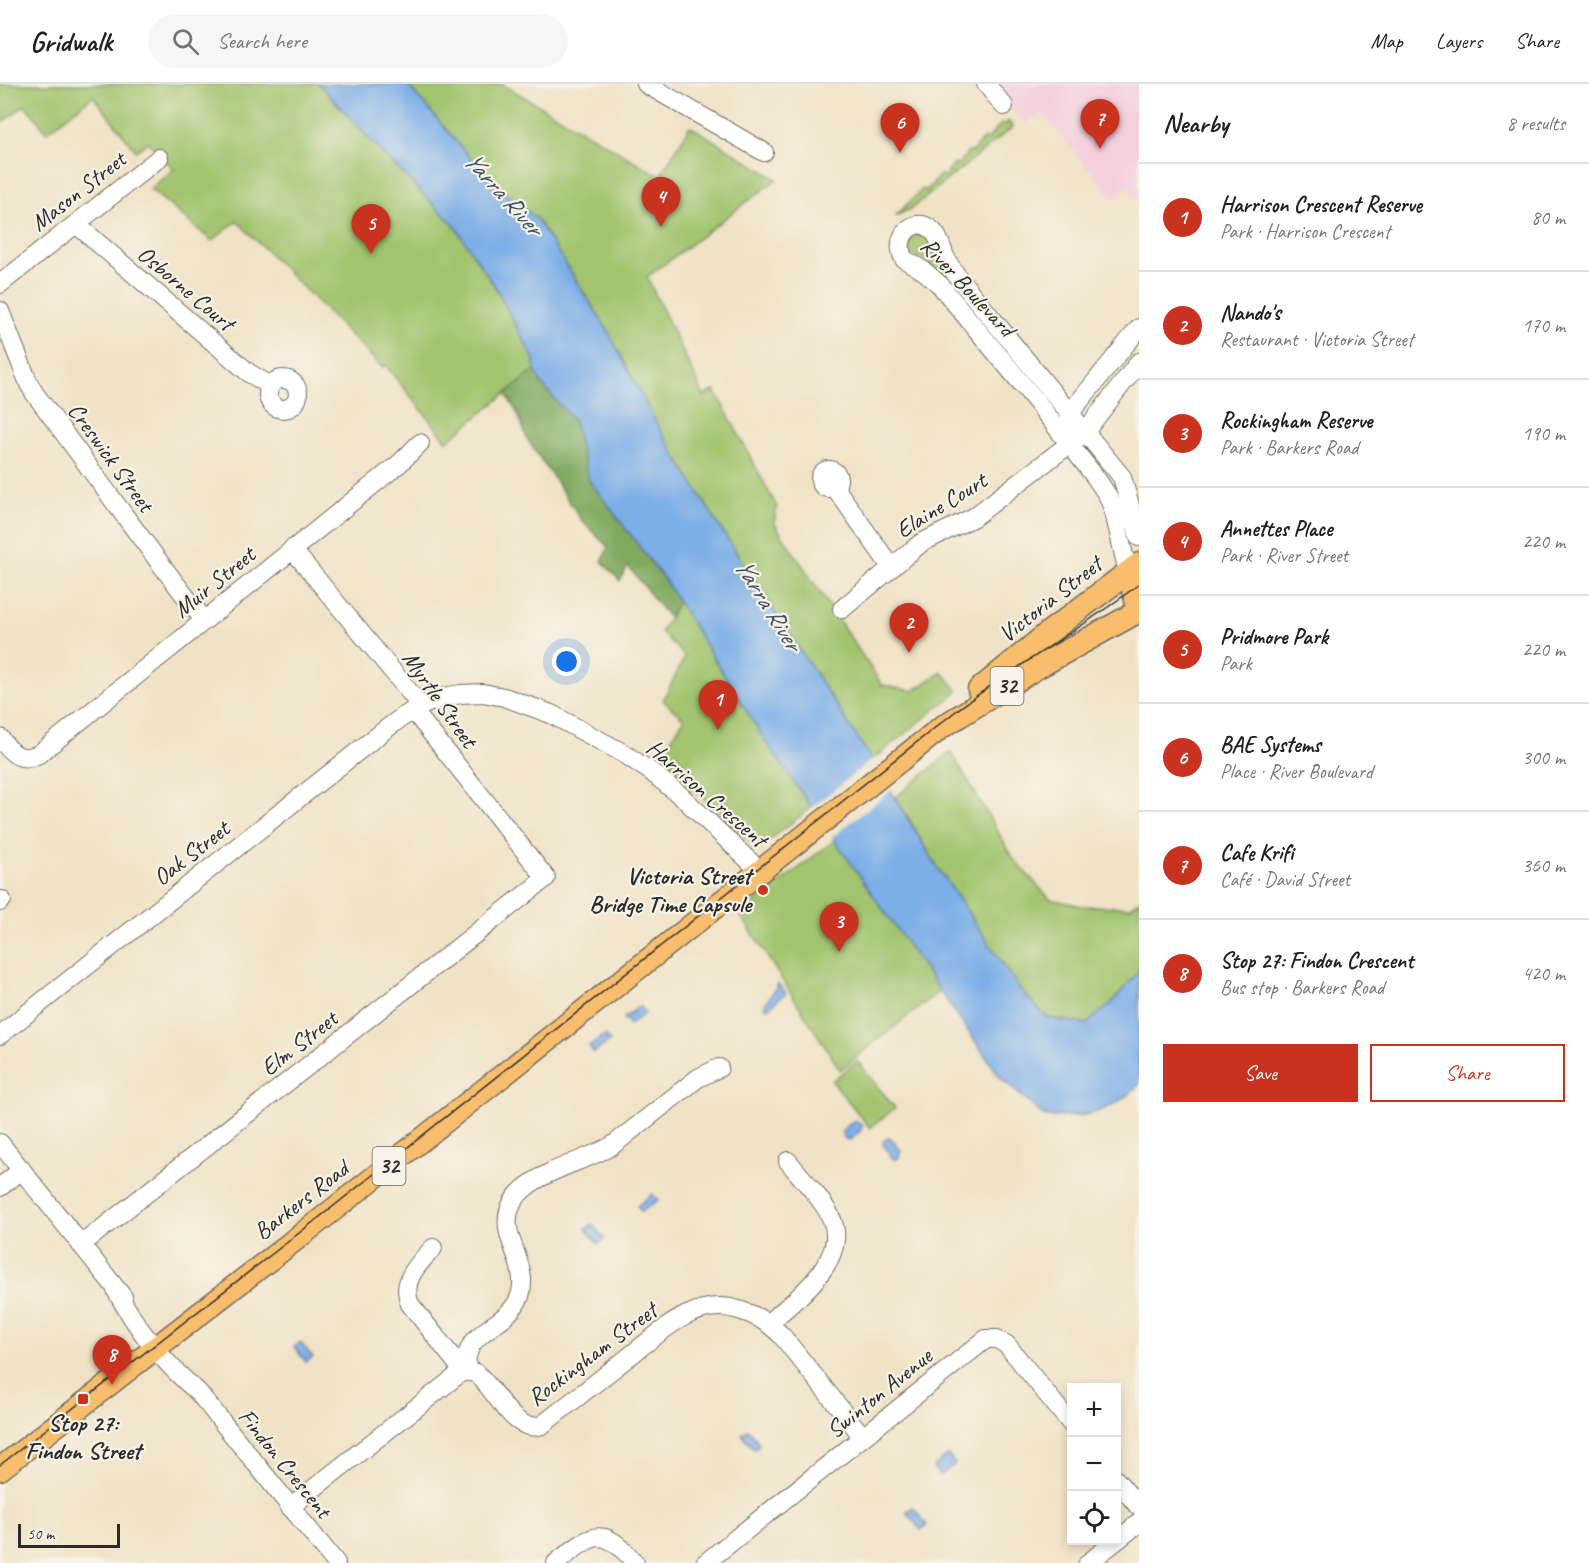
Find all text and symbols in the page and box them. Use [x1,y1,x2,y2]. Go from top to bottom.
search box [148,14,568,68]
text: Gridwalk [30,24,112,59]
icon: search [169,25,202,58]
text: Search here [217,27,307,55]
text: Map [1370,28,1403,54]
text: Layers [1436,28,1482,54]
text: Share [1515,28,1559,54]
pin: 7 [1080,100,1120,149]
pin: 6 [880,104,920,153]
text: Nearby [1163,107,1228,140]
text: 8 results [1506,111,1565,136]
street label: Mason Street [24,143,133,238]
water label: Yarra River [457,144,553,246]
pin: 4 [642,178,680,227]
text: Harrison Crescent Reserve [1220,191,1422,219]
pin: 5 [352,204,391,254]
text: 1 [1178,205,1187,230]
text: 80 m [1531,205,1565,230]
text: Park · Harrison Crescent [1220,219,1390,244]
street label: River Boulevard [914,231,1024,346]
street label: Osborne Court [131,239,243,339]
text: Nando's [1220,299,1281,327]
text: 2 [1178,313,1187,338]
text: 170 m [1522,313,1565,338]
text: Restaurant · Victoria Street [1220,327,1413,352]
street label: Creswick Street [61,397,162,519]
text: Rockingham Reserve [1220,407,1372,435]
text: 3 [1178,421,1187,446]
text: 190 m [1522,421,1565,446]
text: Park · Barkers Road [1220,435,1358,460]
street label: Elaine Court [890,464,994,545]
text: Annettes Place [1220,515,1332,543]
text: 4 [1178,529,1187,554]
text: 220 m [1522,529,1565,554]
street label: Muir Street [167,539,263,624]
text: Park · River Street [1220,543,1348,568]
street label: Victoria Street [992,547,1110,649]
water label: Yarra River [727,552,812,660]
pin: 2 [890,604,928,653]
text: Pridmore Park [1220,623,1328,651]
text: 5 [1178,637,1187,662]
text: 220 m [1522,637,1565,662]
street label: Myrtle Street [396,645,485,755]
your location [552,647,581,676]
text: Park [1220,651,1252,676]
road number: 32 [990,667,1024,705]
pin: 1 [698,680,738,730]
text: BAE Systems [1220,731,1321,759]
street label: Harrison Crescent [641,732,776,856]
text: 6 [1178,745,1187,770]
text: 300 m [1522,745,1565,770]
text: Place · River Boulevard [1220,759,1373,784]
street label: Oak Street [147,813,237,892]
text: Cafe Krifi [1220,839,1293,867]
text: 7 [1178,853,1187,878]
text: 360 m [1522,853,1565,878]
place label: Victoria Street Bridge Time Capsule [589,861,755,919]
text: Café · David Street [1220,867,1350,892]
marker: Victoria Street Bridge Time Capsule [756,883,770,897]
pin: 3 [820,902,858,952]
text: Stop 27: Findon Crescent [1220,947,1413,975]
text: 8 [1178,961,1187,986]
text: 420 m [1522,961,1565,986]
text: Bus stop · Barkers Road [1220,975,1384,1000]
street label: Elm Street [255,1003,345,1082]
button: Save [1163,1044,1358,1102]
button: Share [1370,1044,1565,1102]
road number: 32 [372,1147,406,1185]
street label: Barkers Road [248,1152,357,1246]
street label: Rockingham Street [521,1294,665,1412]
pin: 8 [92,1336,132,1385]
street label: Swinton Avenue [820,1340,940,1445]
map controls [1067,1383,1121,1545]
button: + [1067,1383,1121,1437]
marker: Stop 27: Findon Street [76,1392,90,1406]
street label: Findon Crescent [232,1402,340,1525]
place label: Stop 27: Findon Street [25,1408,145,1466]
button: − [1067,1437,1121,1491]
button: locate [1067,1491,1121,1545]
scale bar [18,1521,120,1548]
text: 50 m [27,1524,54,1544]

